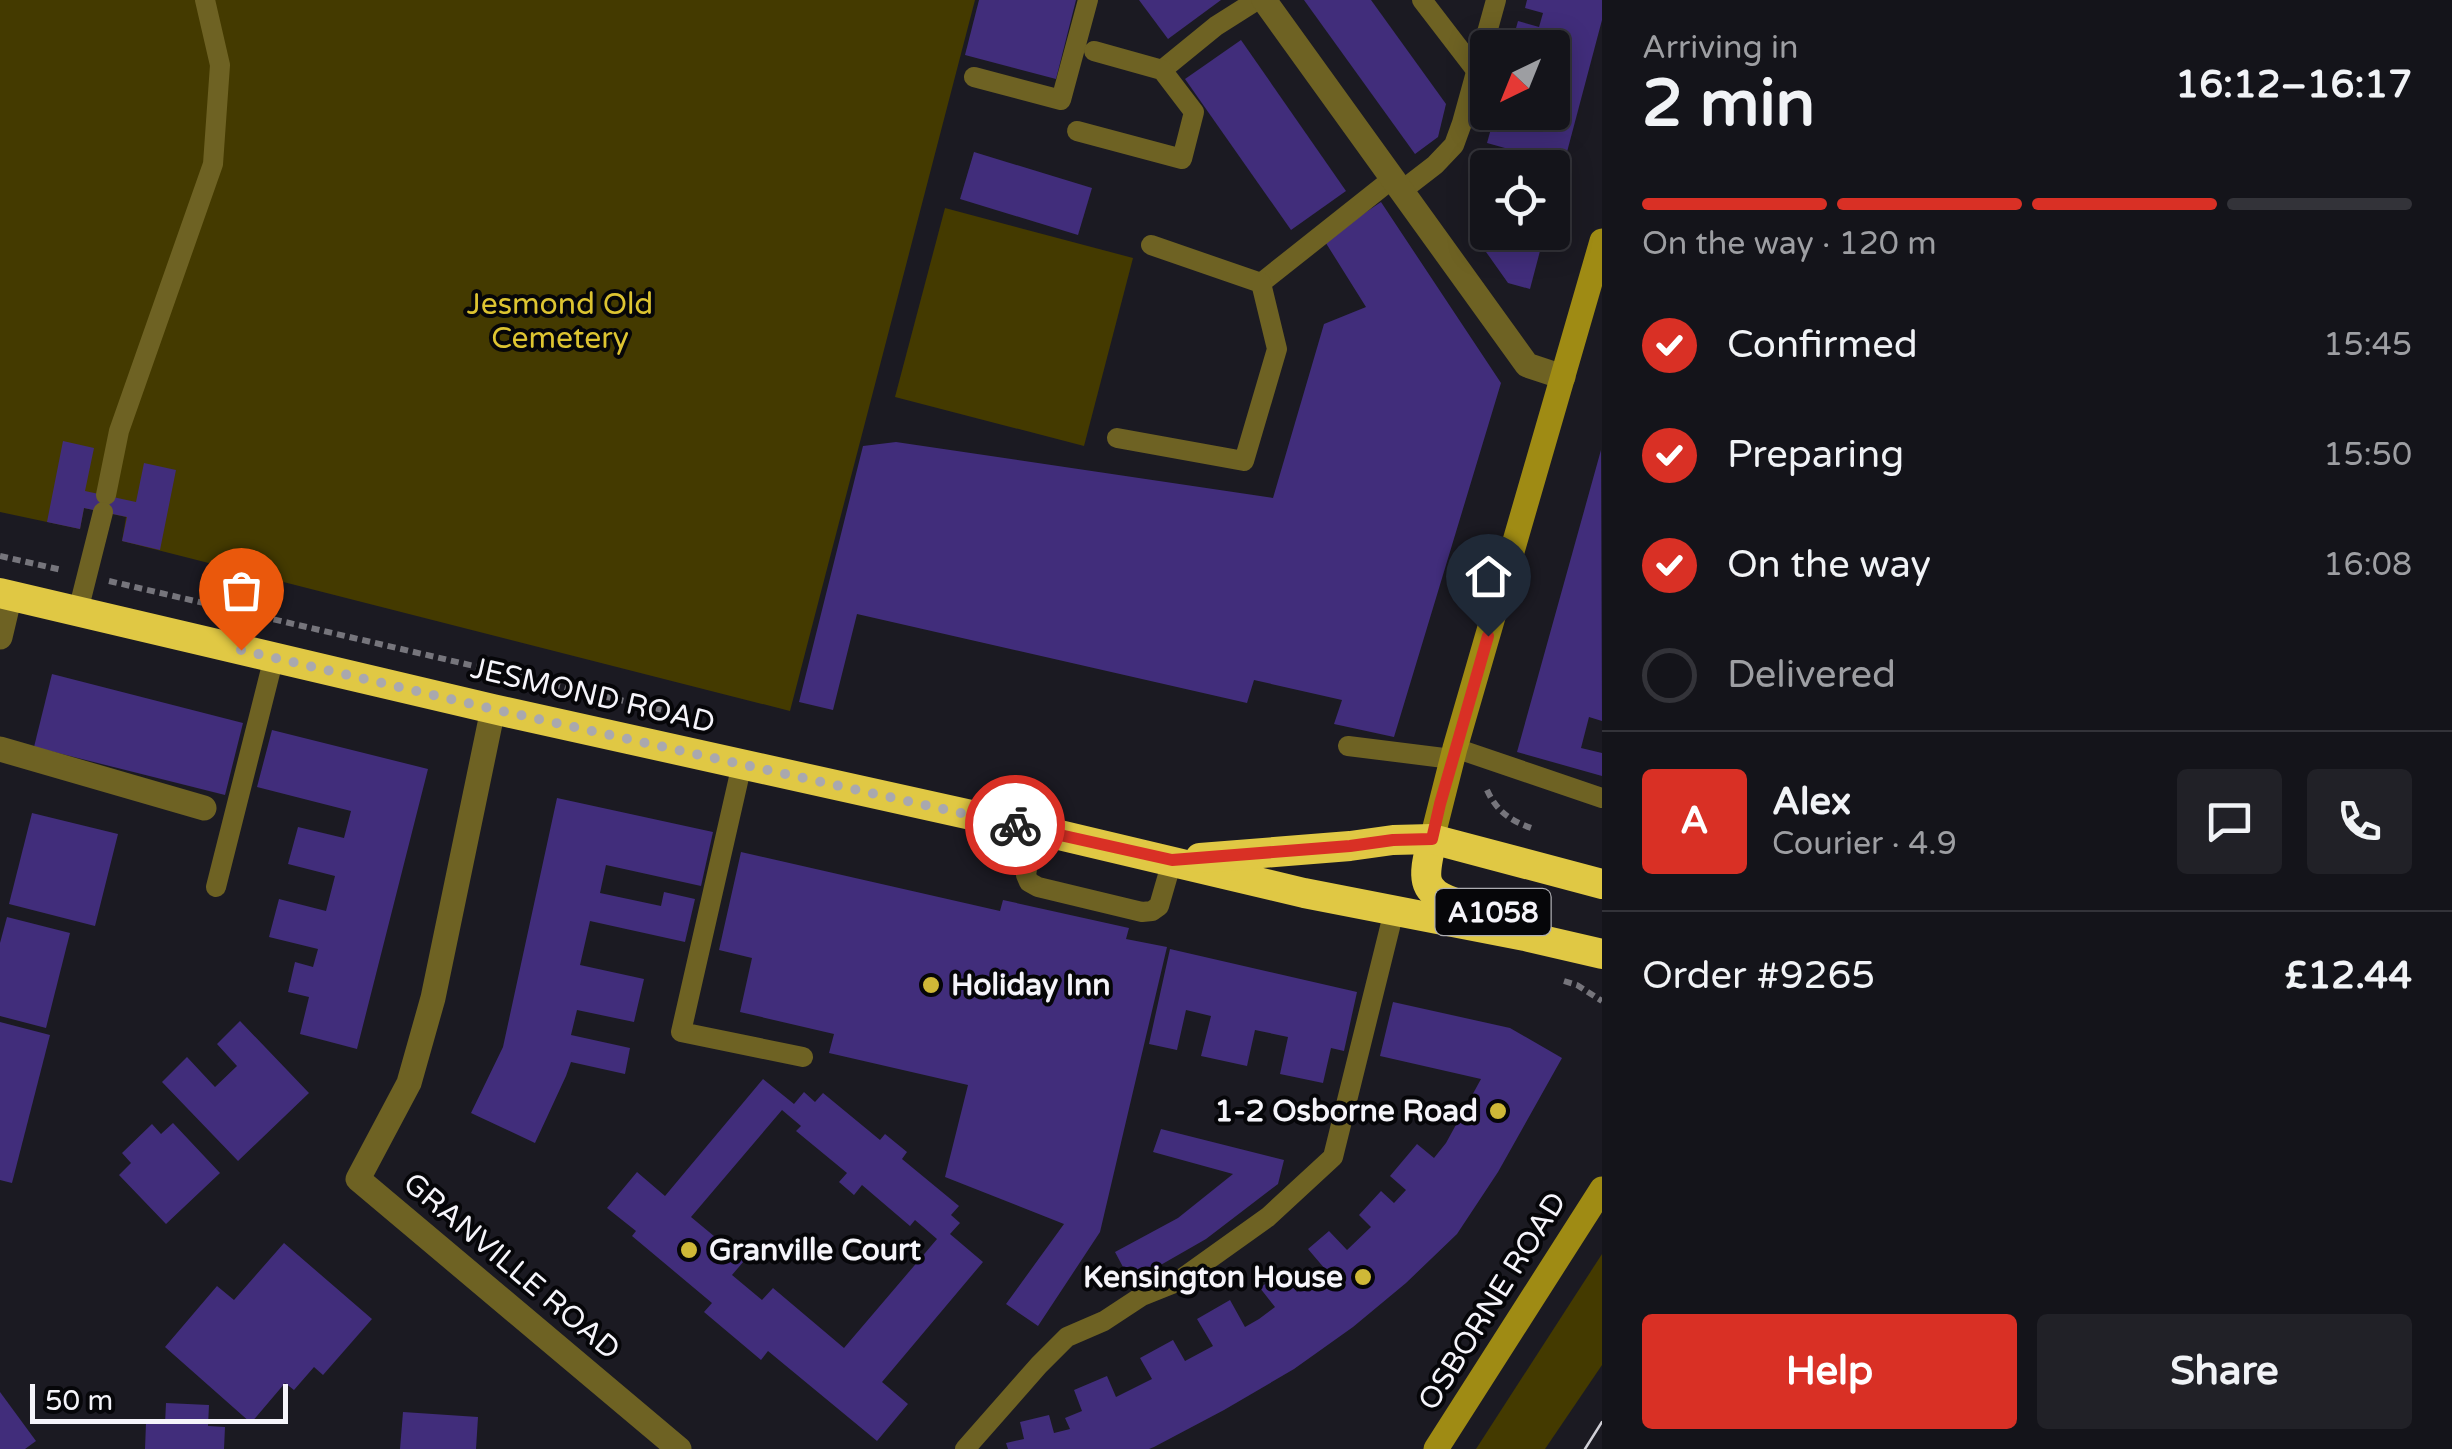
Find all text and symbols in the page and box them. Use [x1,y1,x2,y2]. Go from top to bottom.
text: Arriving in [1642,29,1799,67]
north arrow [1470,30,1570,130]
map controls [1470,30,1570,250]
text: 16:12–16:17 [2175,62,2412,108]
text: 2 min [1642,65,1815,144]
button: locate [1470,150,1570,250]
text: On the way · 120 m [1642,225,1937,263]
park label: Jesmond Old Cemetery [467,286,653,357]
icon: check [1642,318,1697,373]
text: Confirmed [1727,322,1918,368]
text: 15:45 [2323,326,2412,364]
icon: check [1642,428,1697,483]
text: Preparing [1727,432,1904,478]
text: 15:50 [2323,436,2412,474]
pin [1446,534,1531,637]
icon: check [1642,538,1697,593]
text: On the way [1727,542,1931,588]
text: 16:08 [2323,546,2412,584]
pin [199,548,284,651]
icon: home [1461,549,1516,604]
icon: bag [214,563,269,618]
street label: JESMOND ROAD [467,649,719,742]
text: Delivered [1727,652,1896,698]
button: chat [2177,769,2282,874]
button: phone [2307,769,2412,874]
courier [965,775,1065,875]
text: Alex [1772,779,1851,825]
icon: bike [988,798,1043,853]
text: A [1680,798,1709,844]
text: Courier · 4.9 [1772,825,1957,863]
road number: A1058 [1436,889,1550,935]
text: Order #9265 [1642,953,1875,999]
text: £12.44 [2284,953,2412,999]
place label: Holiday Inn [951,967,1111,1004]
marker: Holiday Inn [920,974,942,996]
place label: 1-2 Osborne Road [1215,1093,1478,1130]
marker: 1-2 Osborne Road [1487,1100,1509,1122]
street label: GRANVILLE ROAD [396,1165,628,1368]
street label: OSBORNE ROAD [1410,1185,1575,1417]
place label: Granville Court [709,1232,922,1269]
marker: Granville Court [678,1239,700,1261]
place label: Kensington House [1083,1259,1343,1296]
marker: Kensington House [1352,1266,1374,1288]
button: Help [1642,1314,2017,1429]
button: Share [2037,1314,2412,1429]
scale bar [30,1379,288,1424]
text: 50 m [45,1384,113,1418]

